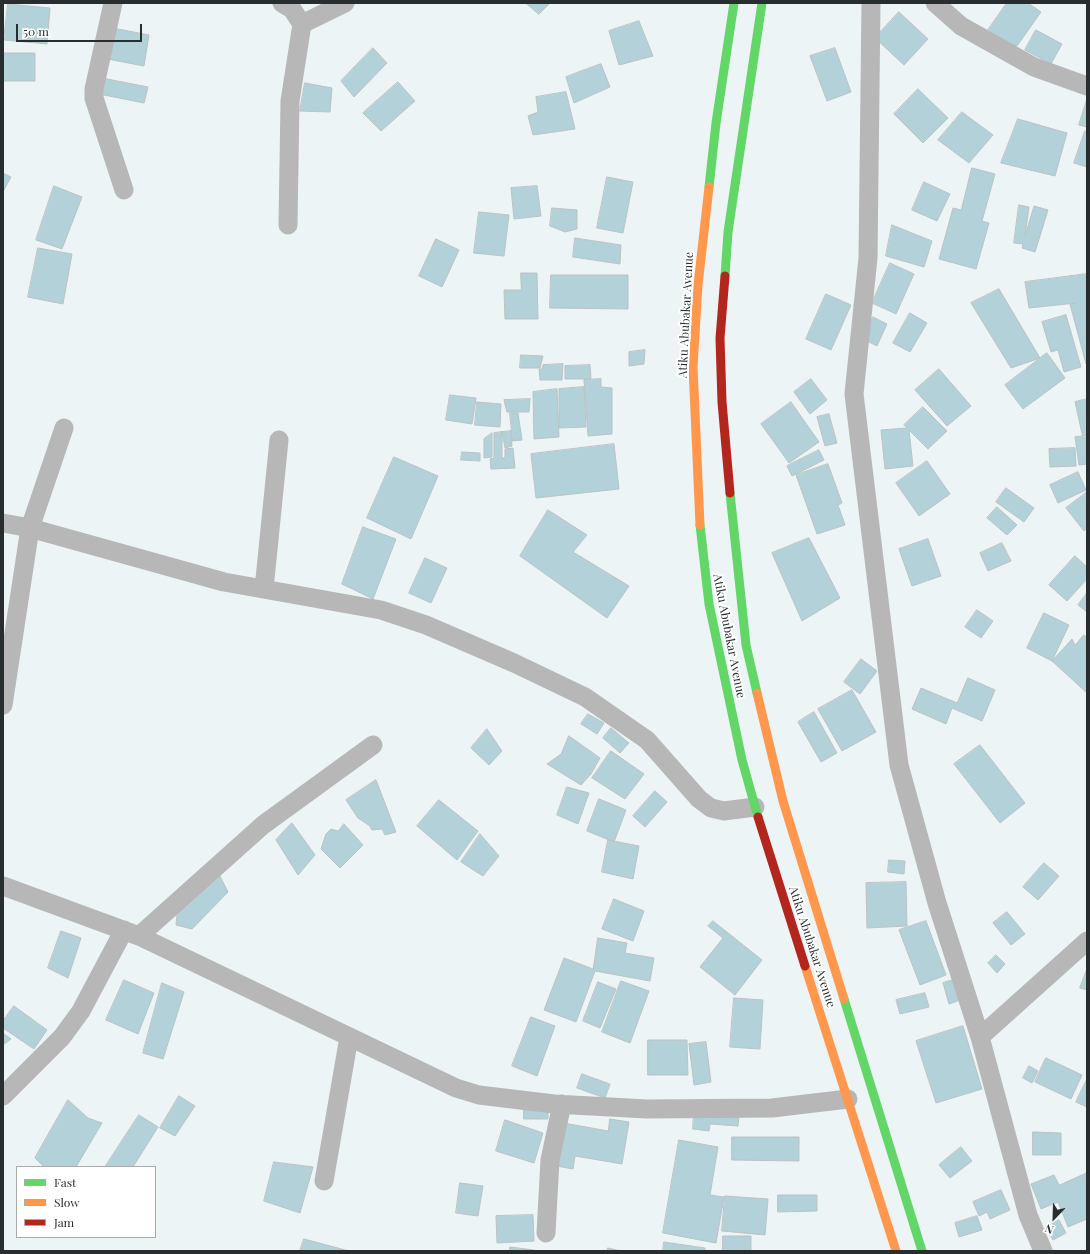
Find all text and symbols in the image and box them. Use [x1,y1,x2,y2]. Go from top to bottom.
scale bar [18,16,144,42]
text: 50 m [23,23,49,39]
street label: Atiku Abubakar Avenue [676,252,696,378]
street label: Atiku Abubakar Avenue [710,573,748,699]
street label: Atiku Abubakar Avenue [786,885,838,1009]
legend [16,1166,156,1238]
text: Fast [54,1174,76,1190]
text: Slow [54,1194,80,1210]
north arrow [1034,1198,1074,1238]
text: Jam [54,1214,74,1230]
text: N [1043,1221,1056,1238]

